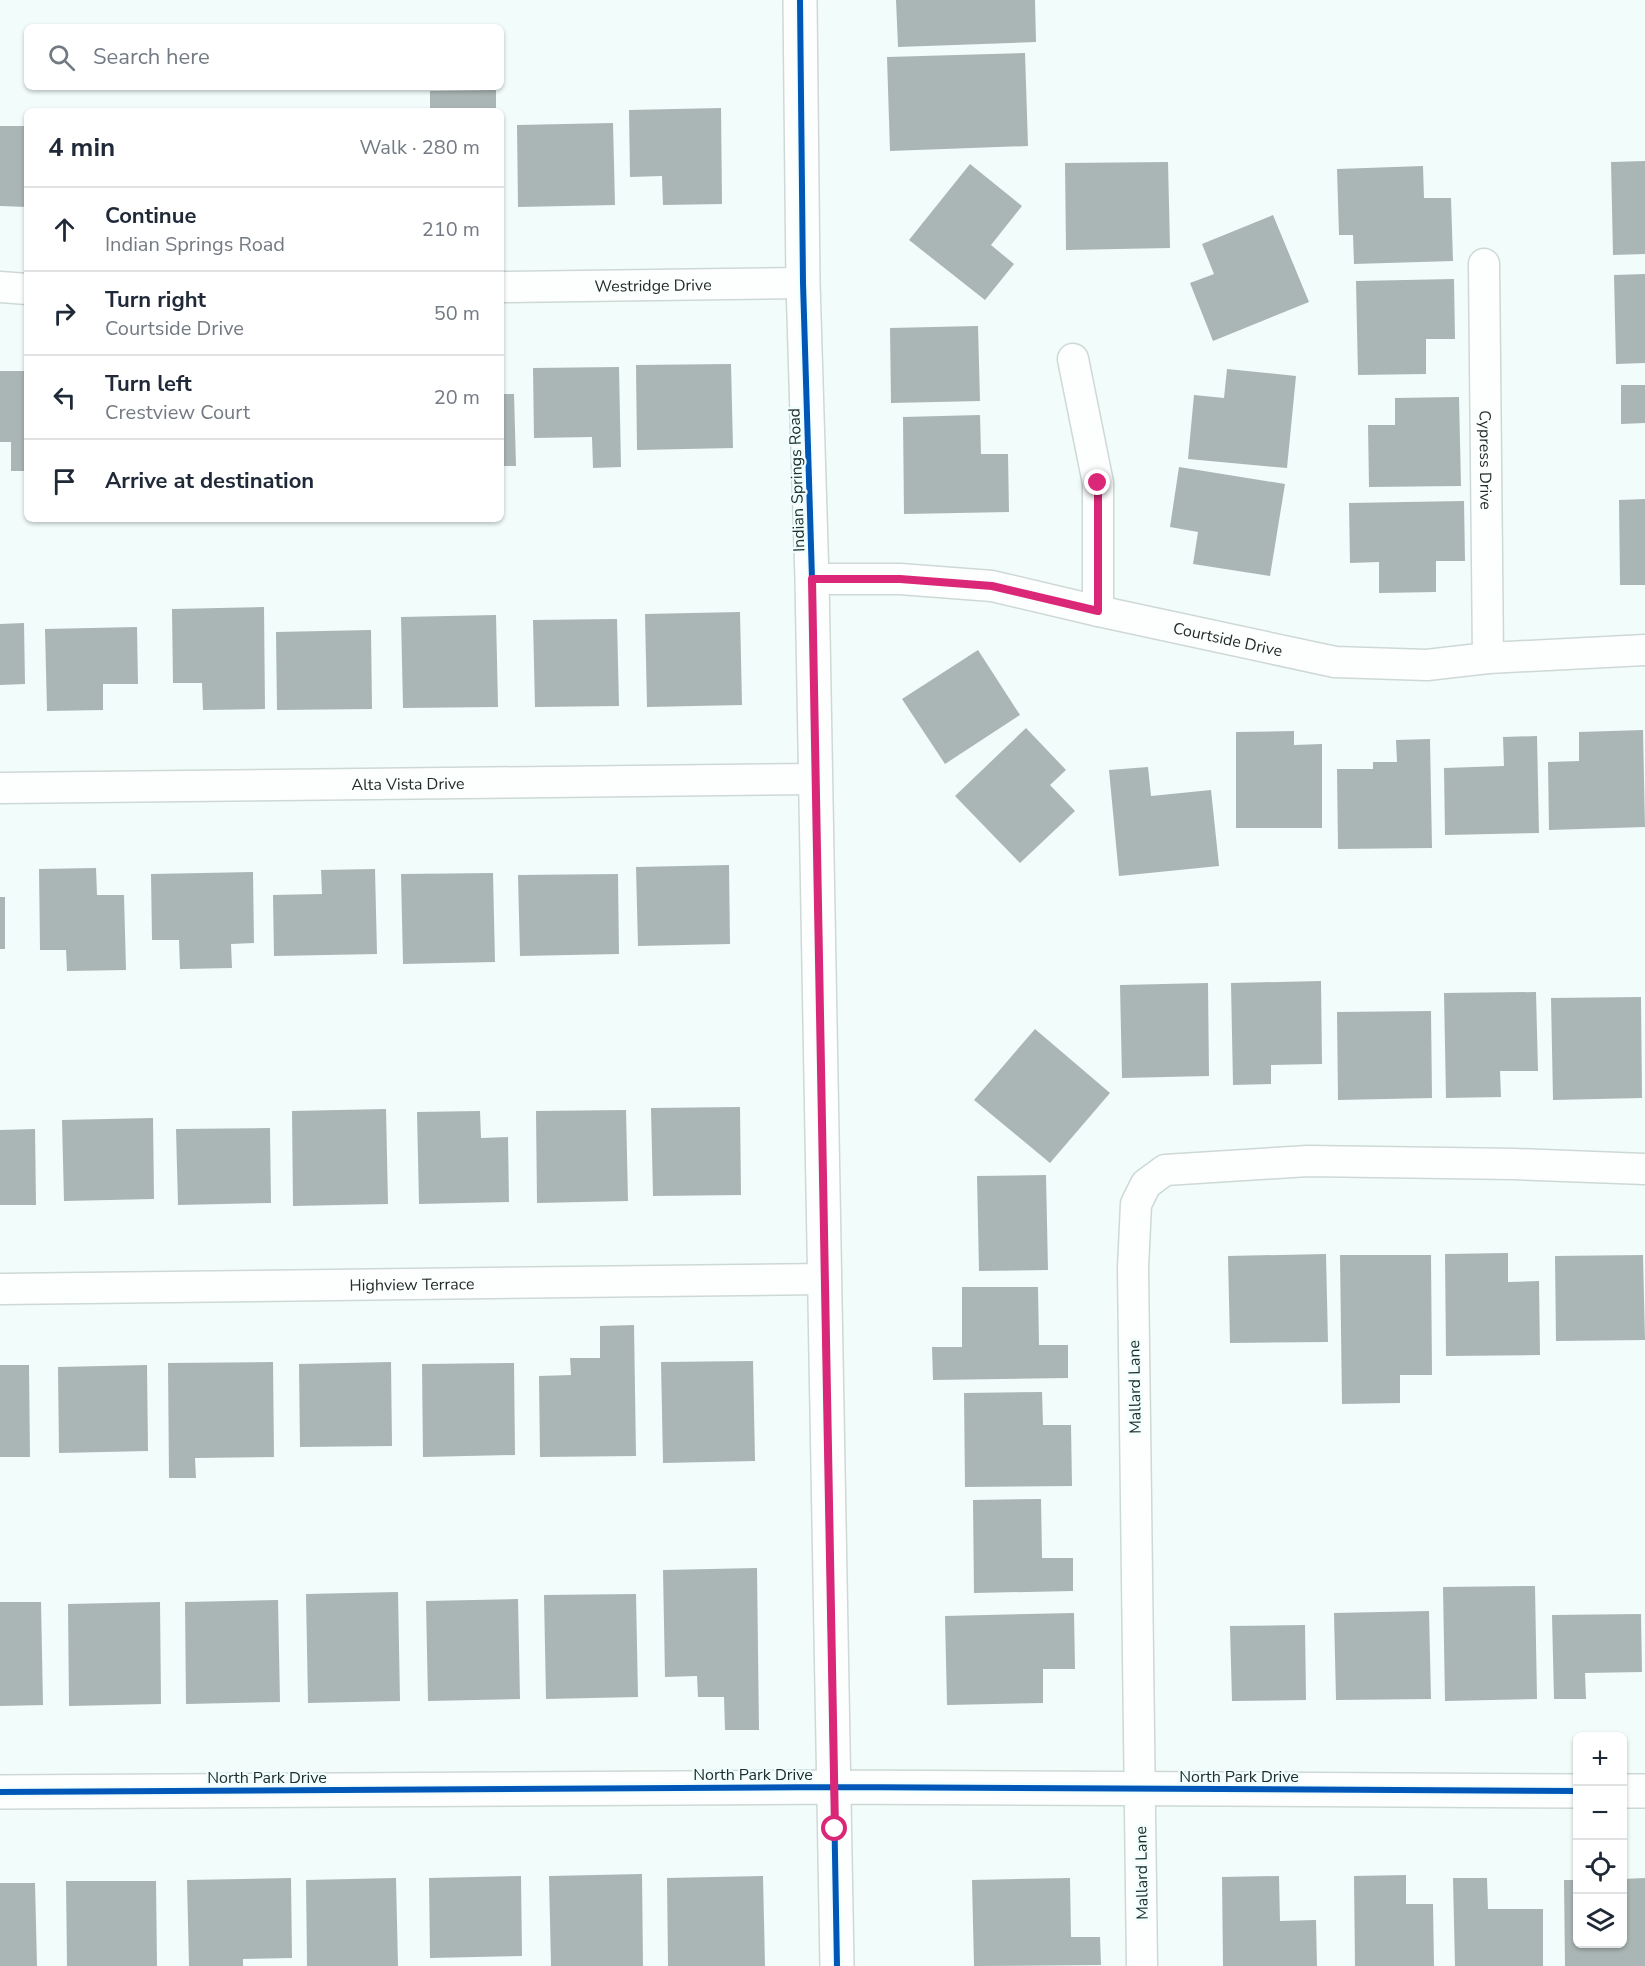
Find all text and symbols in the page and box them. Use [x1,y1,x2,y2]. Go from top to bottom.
search box [24,24,504,90]
icon: search [45,41,78,74]
text: Search here [93,42,210,72]
text: 4 min [48,130,115,165]
text: Walk · 280 m [360,134,480,161]
text: Continue [105,201,196,231]
icon: ahead [48,213,81,246]
text: 210 m [422,216,480,243]
text: Indian Springs Road [105,231,285,258]
street label: Westridge Drive [594,274,712,298]
text: Turn right [105,285,206,315]
icon: right [48,297,81,330]
text: 50 m [434,300,480,327]
text: Courtside Drive [105,315,244,342]
text: Turn left [105,369,192,399]
icon: left [48,381,81,414]
text: 20 m [434,384,480,411]
text: Crestview Court [105,399,250,426]
street label: Indian Springs Road [783,408,811,552]
street label: Cypress Drive [1473,410,1496,510]
icon: arrive [48,465,81,498]
text: Arrive at destination [105,466,314,496]
route end [1084,469,1110,495]
street label: Courtside Drive [1171,617,1284,662]
street label: Alta Vista Drive [351,773,465,796]
street label: Highview Terrace [349,1273,475,1297]
street label: Mallard Lane [1123,1340,1147,1434]
map controls [1573,1732,1627,1948]
button: + [1573,1732,1627,1786]
street label: North Park Drive [693,1764,813,1786]
street label: North Park Drive [1179,1766,1299,1788]
street label: North Park Drive [207,1767,327,1789]
button: − [1573,1786,1627,1840]
route start [821,1815,847,1841]
street label: Mallard Lane [1130,1826,1154,1920]
button: locate [1573,1840,1627,1894]
button: layers [1573,1894,1627,1948]

